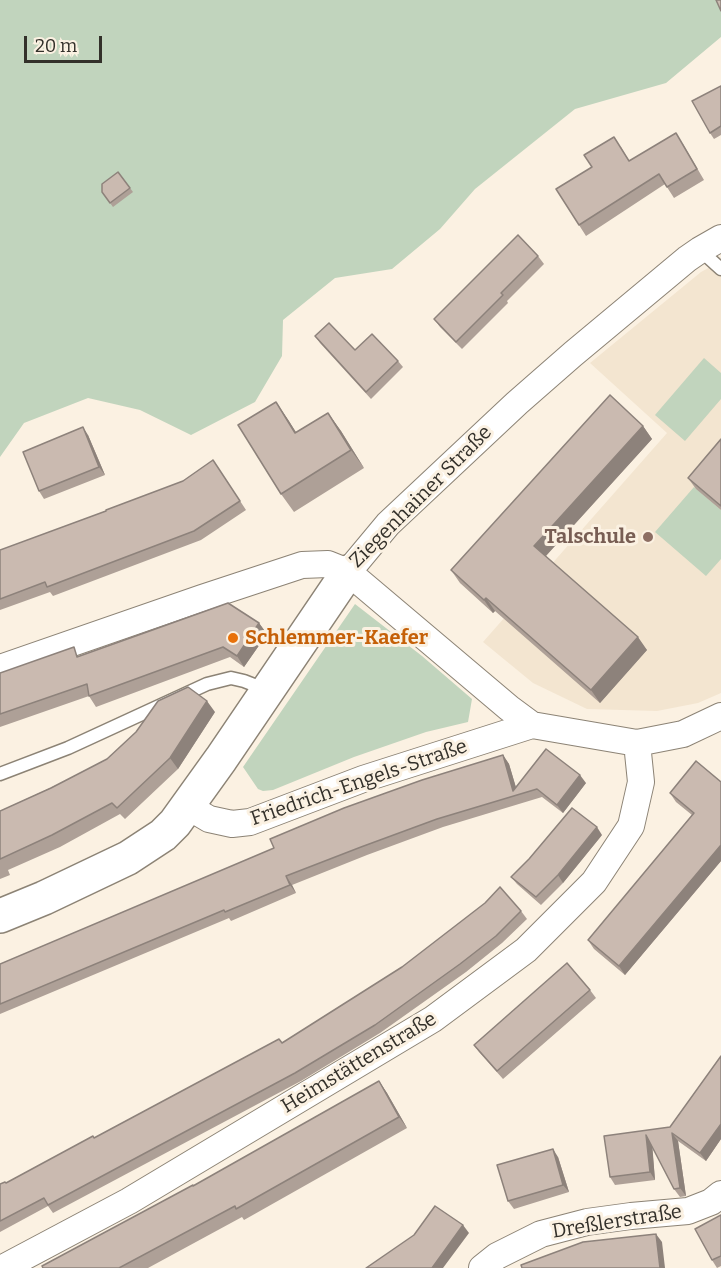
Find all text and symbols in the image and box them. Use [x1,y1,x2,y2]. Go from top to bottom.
scale bar [27,24,105,62]
text: 20 m [35,35,77,57]
street label: Ziegenhainer Straße [345,421,497,573]
place label: Talschule [545,525,636,549]
marker: Talschule [641,530,655,544]
place label: Schlemmer-Kaefer [245,626,428,650]
marker: Schlemmer-Kaefer [226,631,240,645]
street label: Friedrich-Engels-Straße [248,735,470,831]
street label: Heimstättenstraße [277,1007,441,1119]
street label: Dreßlerstraße [550,1200,684,1244]

